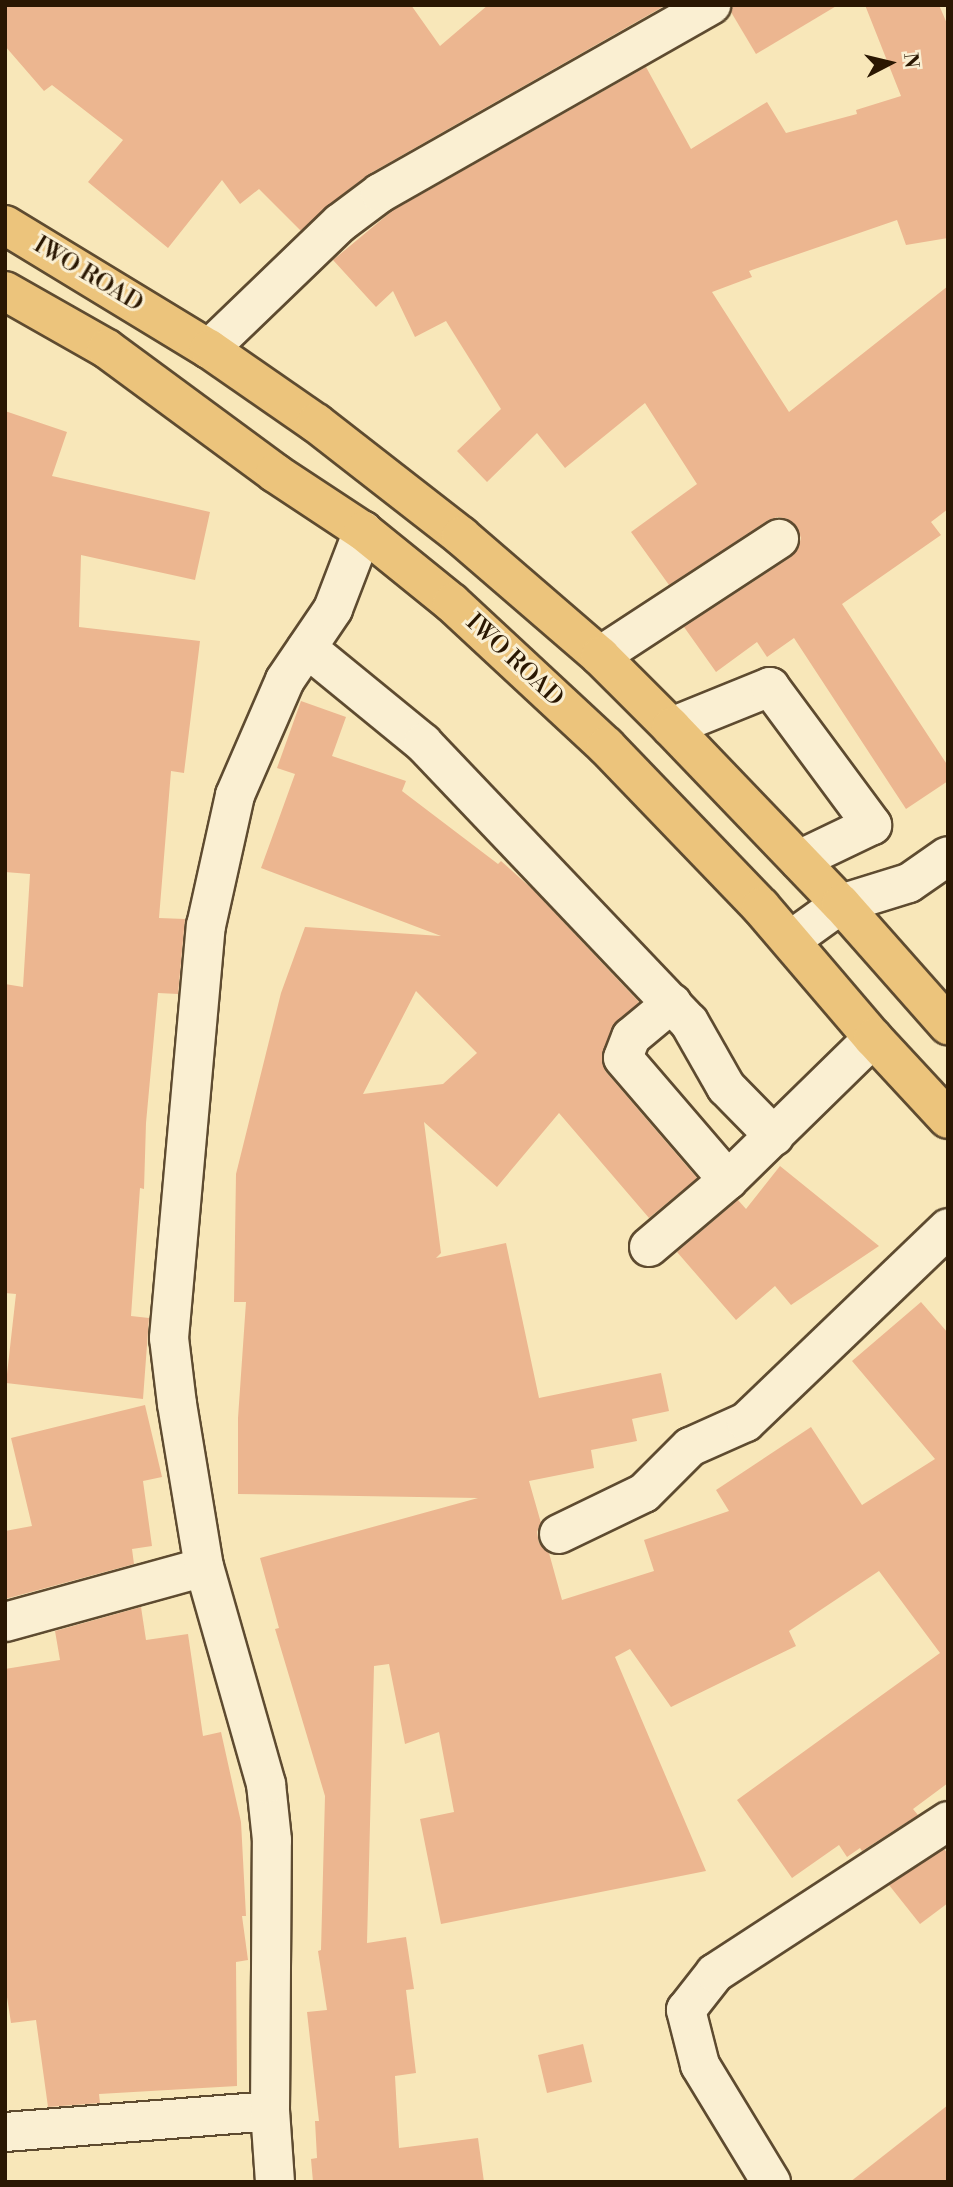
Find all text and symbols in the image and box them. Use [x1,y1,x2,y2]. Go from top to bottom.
north arrow [855,28,925,98]
text: N [898,52,924,69]
street label: IWO ROAD [28,231,148,319]
street label: IWO ROAD [459,609,569,713]

